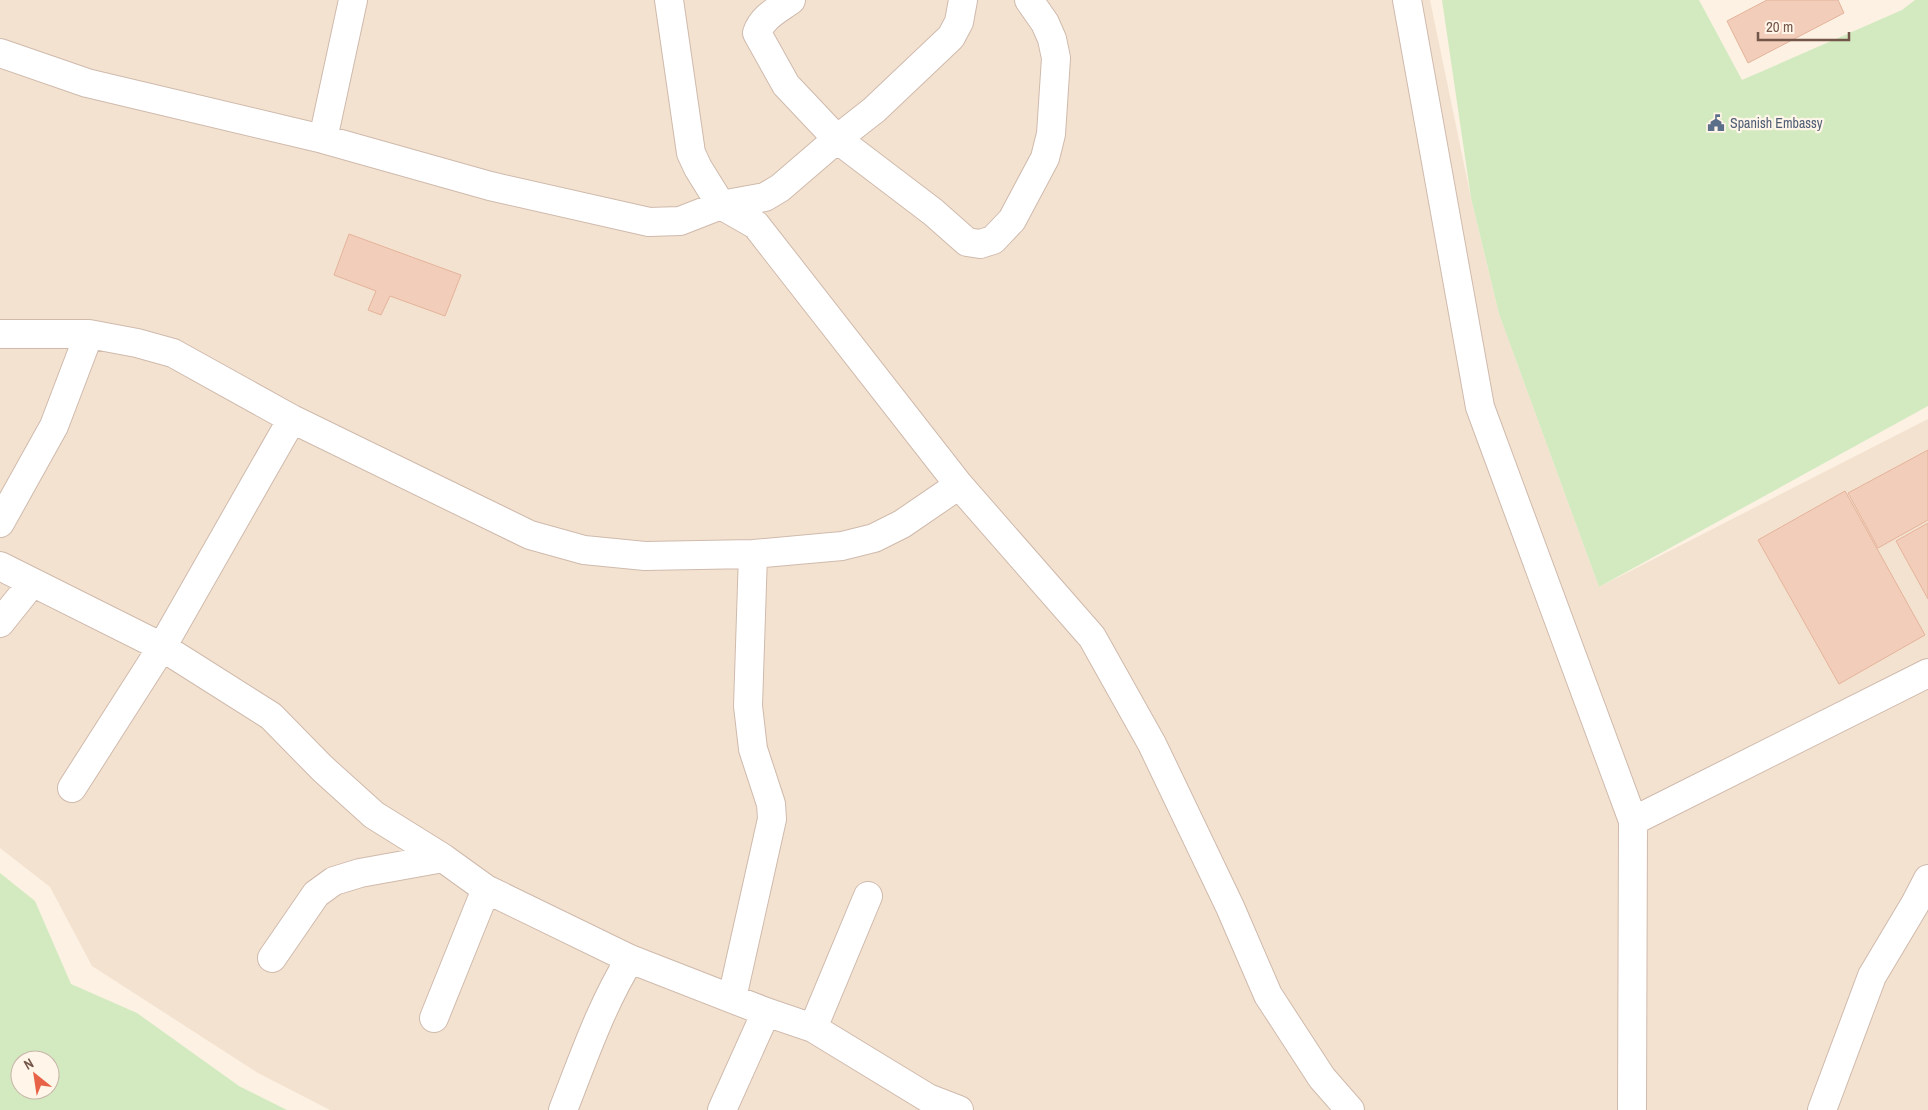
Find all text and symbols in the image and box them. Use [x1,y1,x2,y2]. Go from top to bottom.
scale bar [1758,10,1849,42]
text: 20 m [1766,16,1793,37]
public building icon: Spanish Embassy [1706,113,1726,133]
place label: Spanish Embassy [1730,114,1823,132]
north arrow [10,1050,60,1100]
text: N [20,1054,37,1074]

